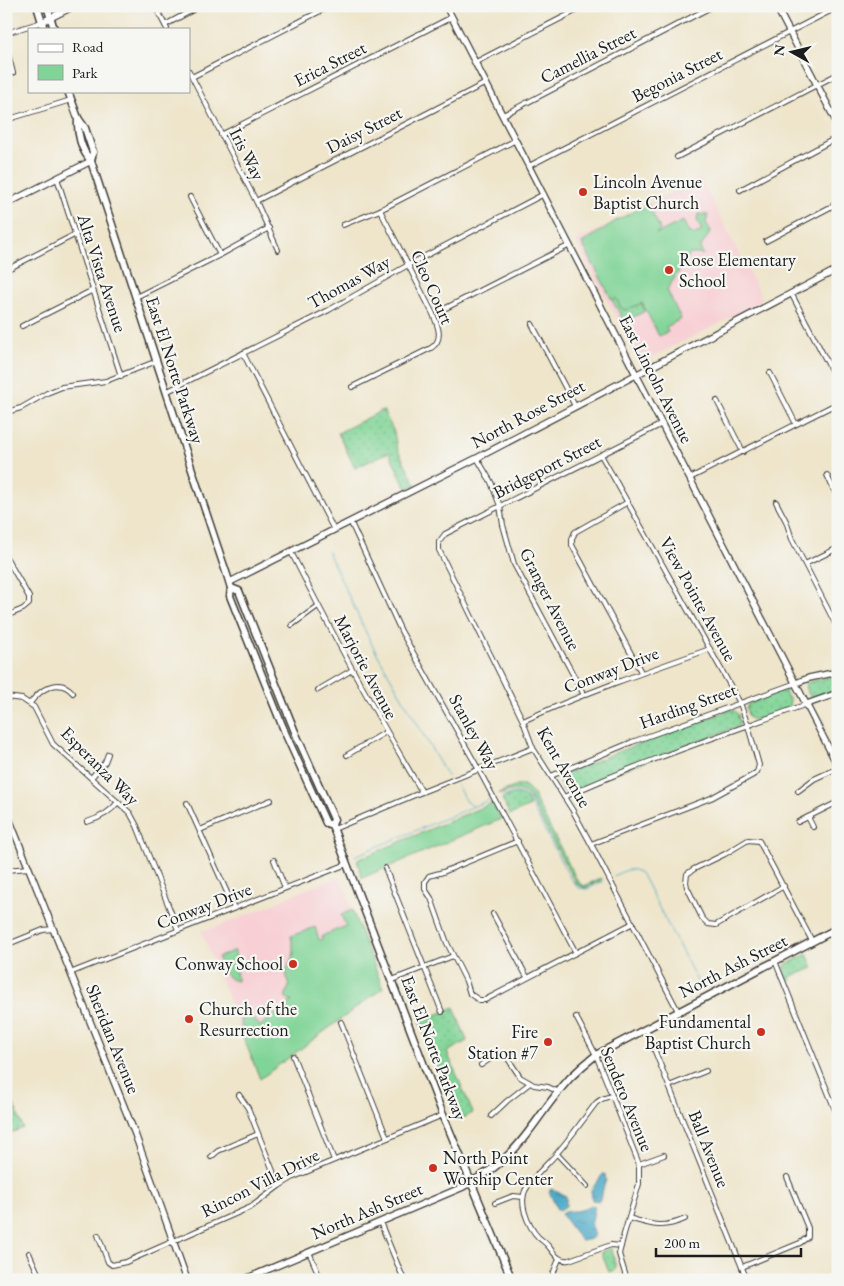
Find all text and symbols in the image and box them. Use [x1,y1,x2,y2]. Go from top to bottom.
street label: Camellia Street [536,20,640,88]
legend [28,28,190,92]
north arrow [766,28,816,78]
street label: Erica Street [290,35,370,91]
text: Road [72,37,104,56]
street label: Begonia Street [628,42,726,107]
text: N [769,43,789,57]
text: Park [72,63,99,82]
street label: Daisy Street [322,101,406,158]
street label: Iris Way [225,124,270,184]
place label: Lincoln Avenue Baptist Church [593,170,702,214]
marker: Lincoln Avenue Baptist Church [577,186,589,198]
street label: Alta Vista Avenue [72,210,132,335]
street label: Cleo Court [406,246,459,328]
place label: Rose Elementary School [679,248,796,292]
street label: Thomas Way [304,250,394,314]
marker: Rose Elementary School [663,264,675,276]
street label: East El Norte Parkway [141,293,210,446]
street label: East Lincoln Avenue [614,311,699,447]
street label: North Rose Street [467,374,589,453]
street label: Bridgeport Street [489,429,605,504]
street label: View Pointe Avenue [655,532,742,665]
street label: Granger Avenue [515,544,586,654]
street label: Marjorie Avenue [329,611,404,723]
street label: Conway Drive [560,641,662,698]
street label: Harding Street [636,677,740,734]
street label: Stanley Way [444,690,505,774]
street label: Esperanza Way [56,721,145,810]
street label: Kent Avenue [532,722,597,811]
street label: Conway Drive [153,877,255,934]
street label: North Ash Street [675,928,791,1003]
place label: Conway School [175,952,283,975]
marker: Conway School [287,958,299,970]
street label: East El Norte Parkway [396,972,473,1124]
street label: Sheridan Avenue [81,981,146,1097]
place label: Church of the Resurrection [199,997,297,1041]
place label: Fundamental Baptist Church [645,1010,751,1054]
marker: Church of the Resurrection [183,1013,195,1025]
place label: Fire Station #7 [468,1020,538,1064]
marker: Fundamental Baptist Church [755,1026,767,1038]
marker: Fire Station #7 [542,1036,554,1048]
street label: Sendero Avenue [596,1043,659,1155]
street label: Ball Avenue [684,1107,735,1191]
street label: Rincon Villa Drive [197,1143,323,1222]
place label: North Point Worship Center [443,1146,553,1190]
marker: North Point Worship Center [427,1162,439,1174]
street label: North Ash Street [308,1177,426,1244]
scale bar [656,1226,802,1258]
text: 200 m [664,1233,701,1252]

